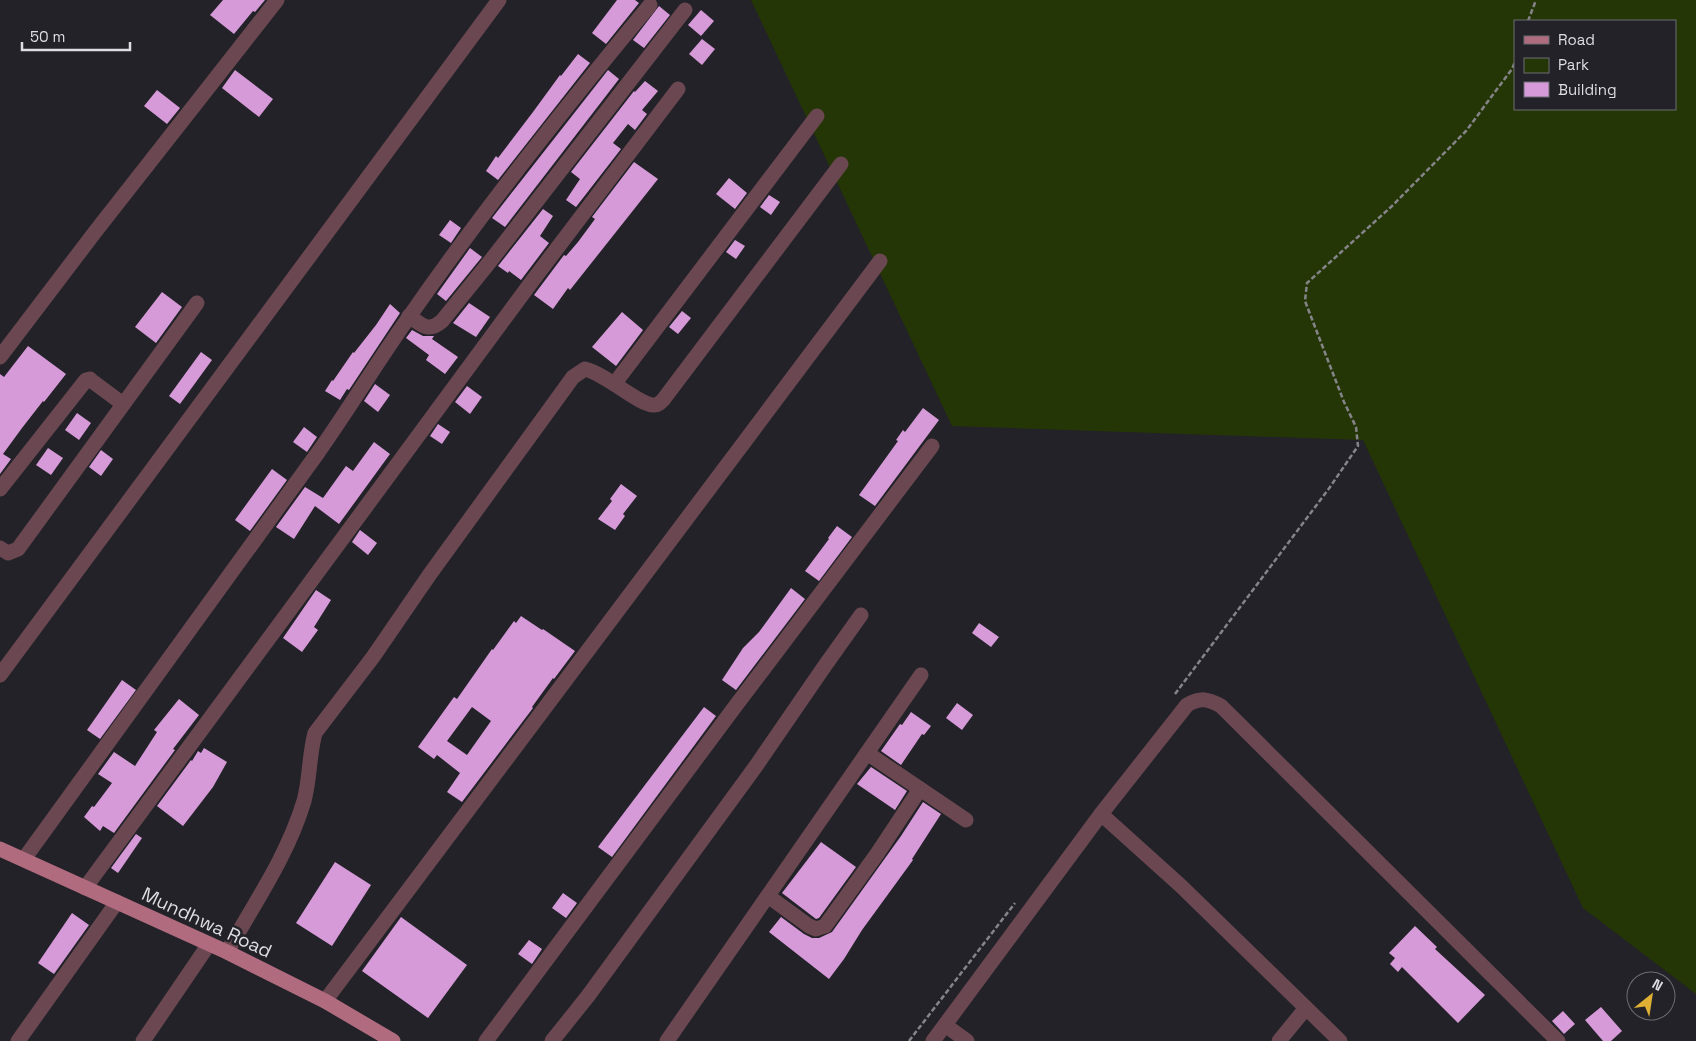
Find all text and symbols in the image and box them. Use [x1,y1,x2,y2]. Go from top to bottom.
scale bar [22,20,130,52]
legend [1514,20,1676,110]
text: 50 m [30,27,65,46]
text: Road [1558,30,1595,49]
text: Park [1558,55,1589,74]
text: Building [1558,80,1617,99]
street label: Mundhwa Road [138,881,276,964]
north arrow [1626,971,1676,1021]
text: N [1649,975,1666,995]

